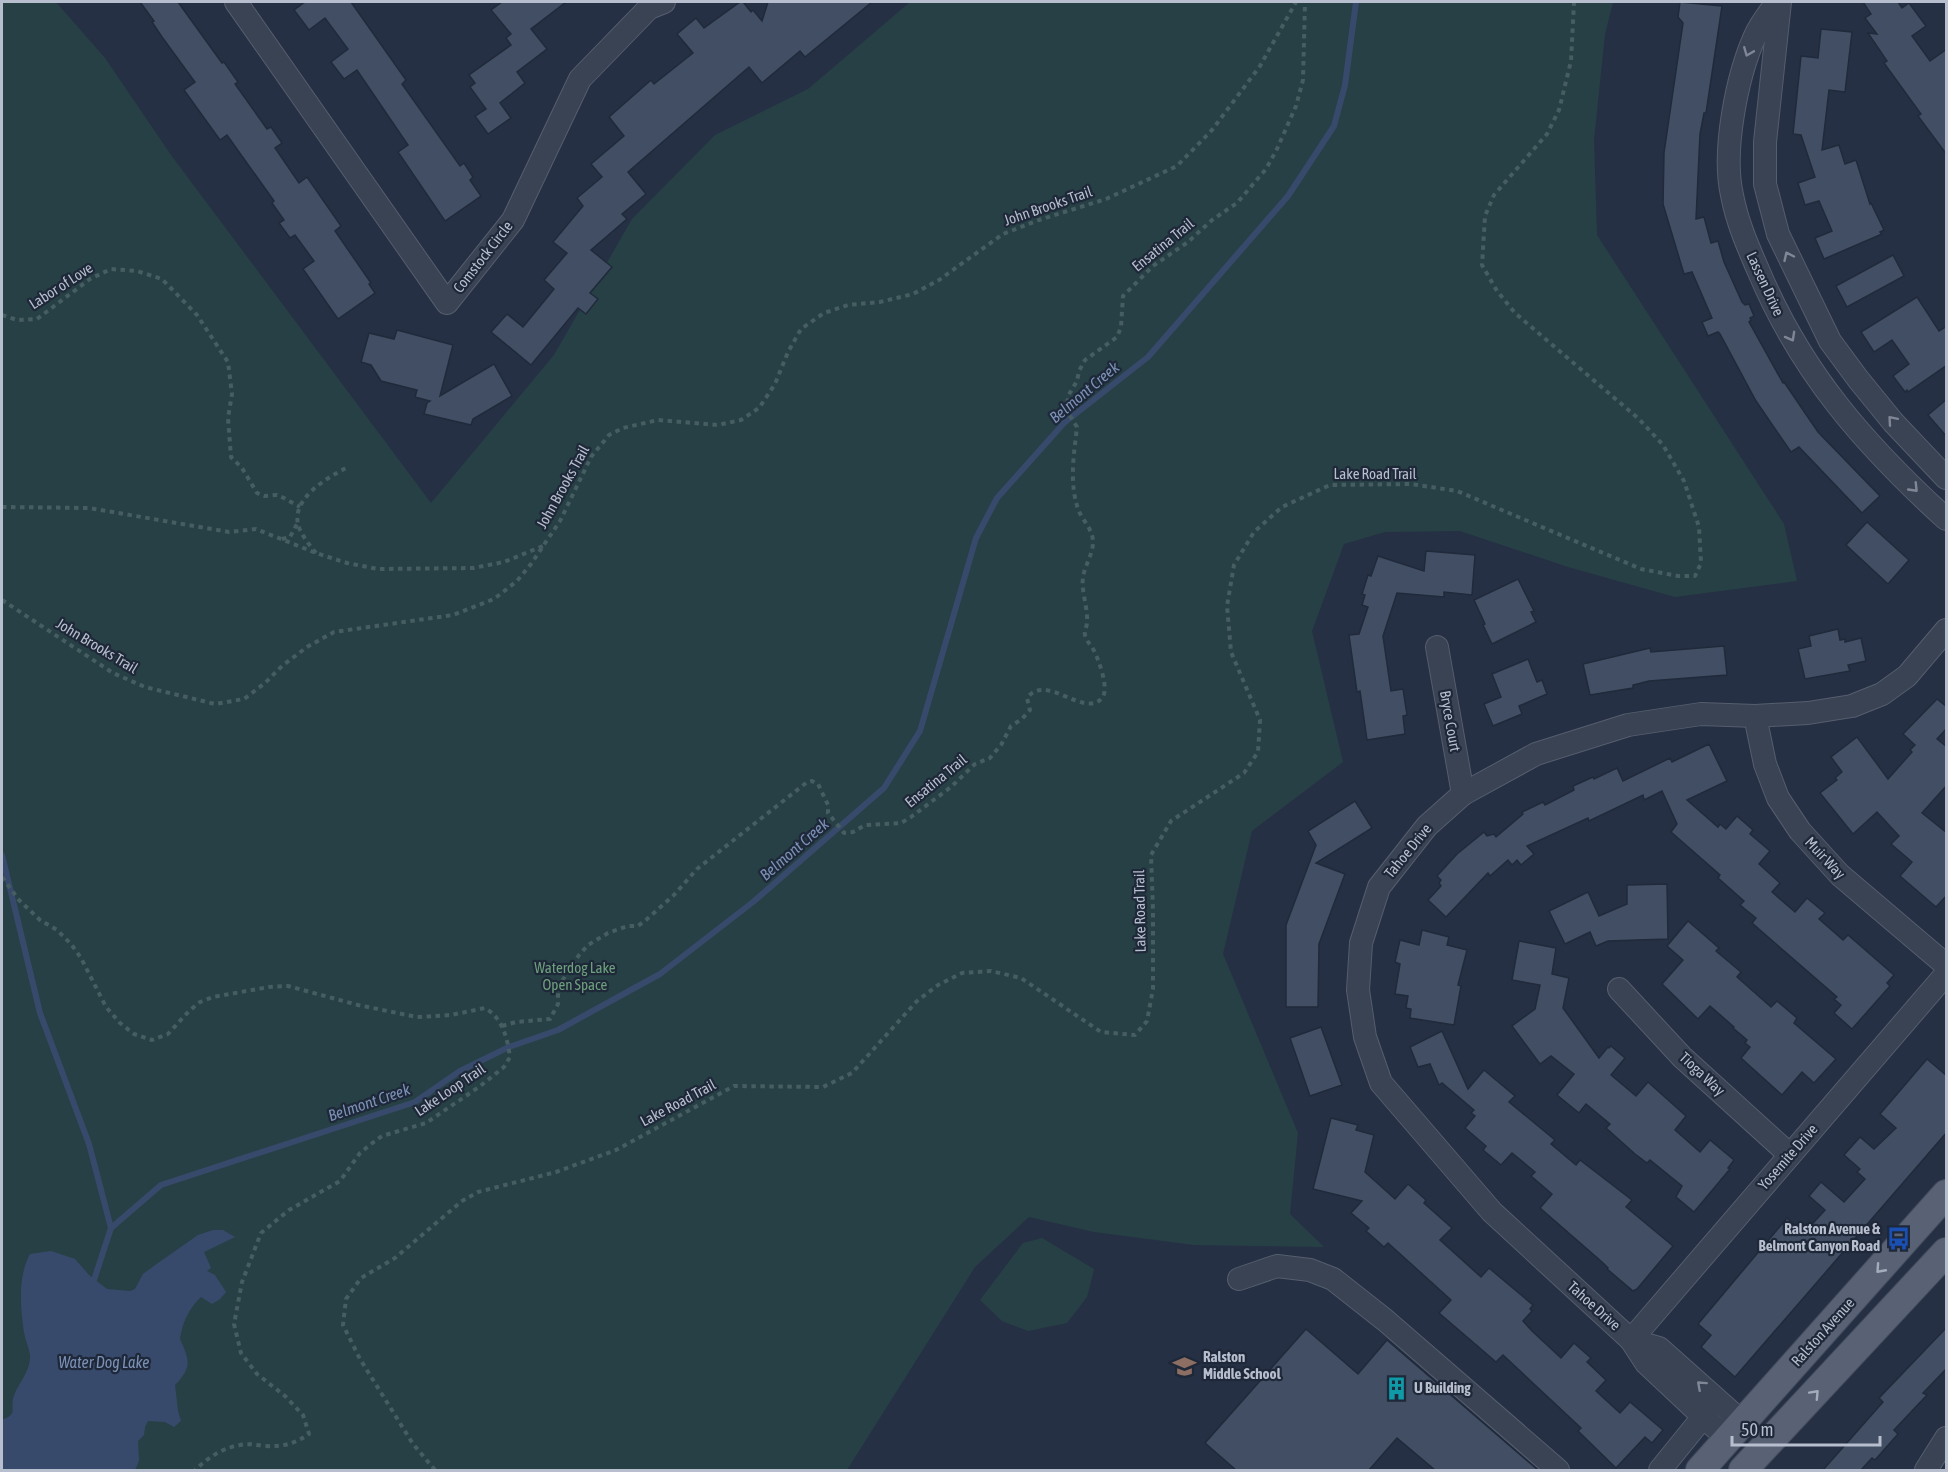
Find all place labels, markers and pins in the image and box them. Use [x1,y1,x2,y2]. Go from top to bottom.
place label: Ralston Avenue & Belmont Canyon Road [1759,1220,1880,1254]
bus stop icon: Ralston Avenue & Belmont Canyon Road [1885,1225,1911,1251]
place label: Ralston Middle School [1203,1348,1282,1382]
school or university icon: Ralston Middle School [1172,1353,1198,1379]
building icon: U Building [1383,1375,1409,1401]
place label: U Building [1414,1379,1471,1396]

